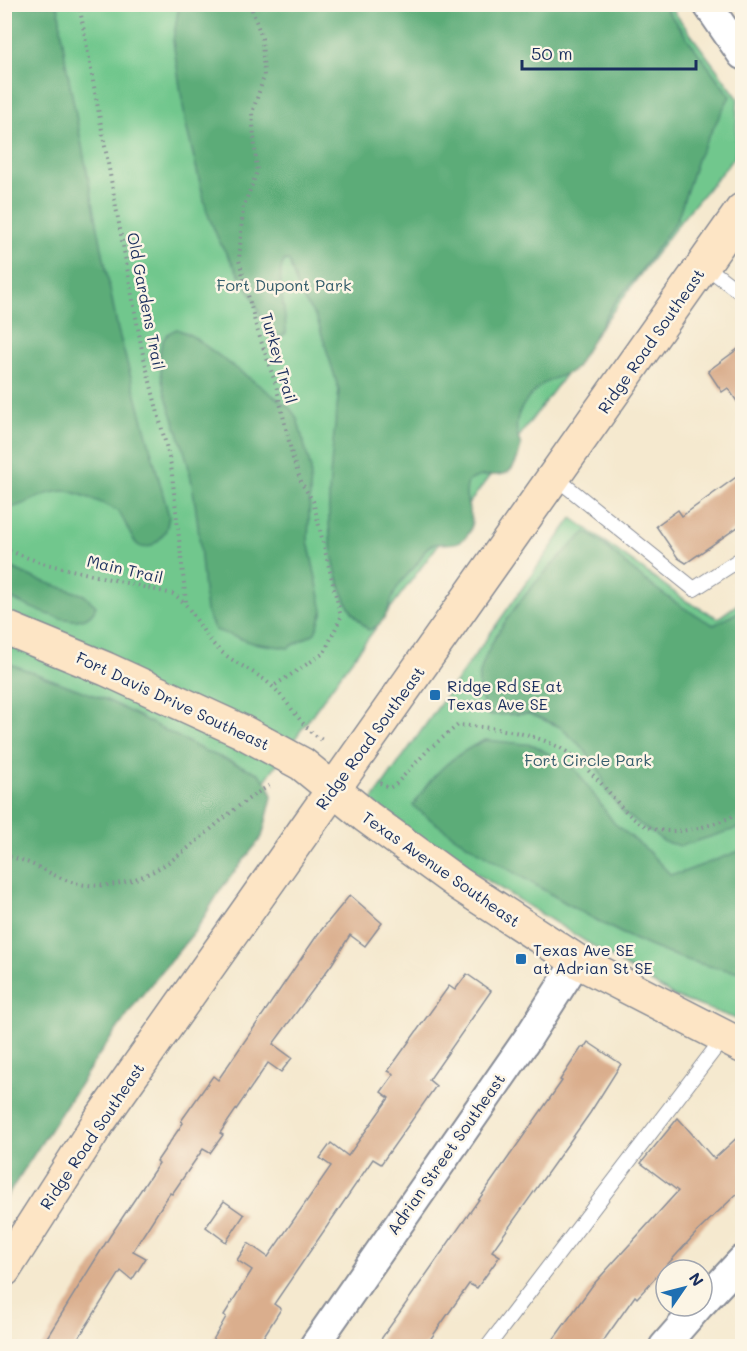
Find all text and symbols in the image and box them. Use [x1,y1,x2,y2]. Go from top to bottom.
scale bar [522,33,696,71]
text: 50 m [531,41,573,65]
street label: Old Gardens Trail [123,230,170,371]
street label: Ridge Road Southeast [592,264,709,417]
park label: Fort Dupont Park [216,274,352,295]
street label: Turkey Trail [257,310,302,406]
street label: Main Trail [85,550,165,587]
street label: Fort Davis Drive Southeast [73,646,273,755]
street label: Ridge Road Southeast [310,662,429,814]
place label: Ridge Rd SE at Texas Ave SE [447,675,562,714]
marker: Ridge Rd SE at Texas Ave SE [428,688,442,702]
park label: Fort Circle Park [524,749,652,770]
street label: Texas Avenue Southeast [358,806,524,931]
place label: Texas Ave SE at Adrian St SE [533,939,653,978]
marker: Texas Ave SE at Adrian St SE [514,952,528,966]
street label: Ridge Road Southeast [35,1058,149,1213]
street label: Adrian Street Southeast [382,1069,509,1238]
north arrow [654,1258,714,1318]
text: N [685,1268,709,1290]

